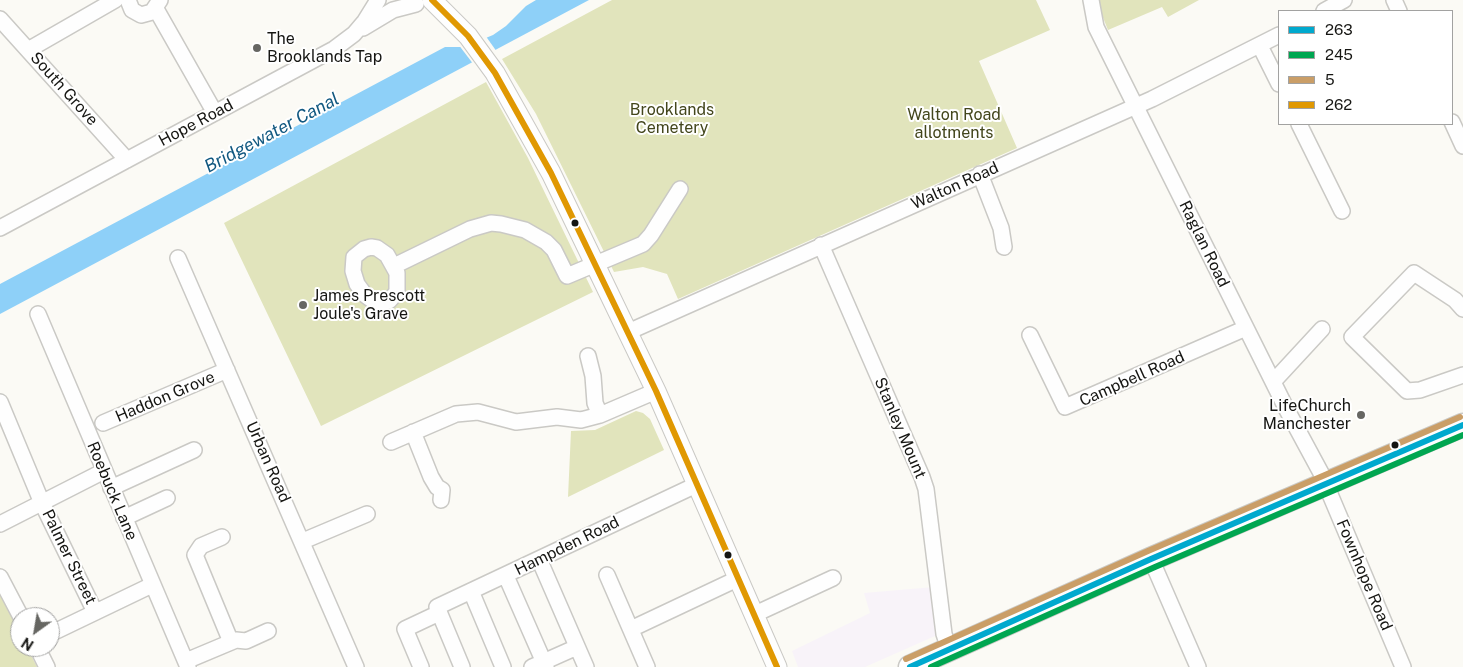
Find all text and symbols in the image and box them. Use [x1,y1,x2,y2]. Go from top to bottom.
legend [1278,10,1453,125]
text: 263 [1325,21,1353,38]
place label: The Brooklands Tap [267,29,382,67]
marker: The Brooklands Tap [251,42,263,54]
text: 245 [1325,46,1353,63]
street label: South Grove [26,48,102,130]
text: 5 [1325,71,1335,88]
water label: Bridgewater Canal [201,88,343,178]
street label: Hope Road [155,95,237,151]
text: 262 [1325,96,1352,113]
park label: Brooklands Cemetery [630,100,714,138]
park label: Walton Road allotments [907,105,1001,143]
street label: Walton Road [908,158,1002,214]
street label: Raglan Road [1175,198,1233,290]
unlabelled marker [570,218,580,228]
place label: James Prescott Joule's Grave [313,286,425,324]
marker: James Prescott Joule's Grave [297,299,309,311]
street label: Campbell Road [1076,347,1188,411]
street label: Haddon Grove [112,367,218,427]
street label: Stanley Mount [870,375,930,481]
place label: LifeChurch Manchester [1263,396,1351,434]
marker: LifeChurch Manchester [1355,409,1367,421]
street label: Urban Road [242,418,294,506]
street label: Roebuck Lane [83,439,141,543]
unlabelled marker [1390,440,1400,450]
street label: Palmer Street [38,506,100,608]
street label: Hampden Road [512,512,622,580]
street label: Fownhope Road [1332,517,1396,633]
unlabelled marker [723,550,733,560]
north arrow [10,607,60,657]
text: N [19,634,36,654]

